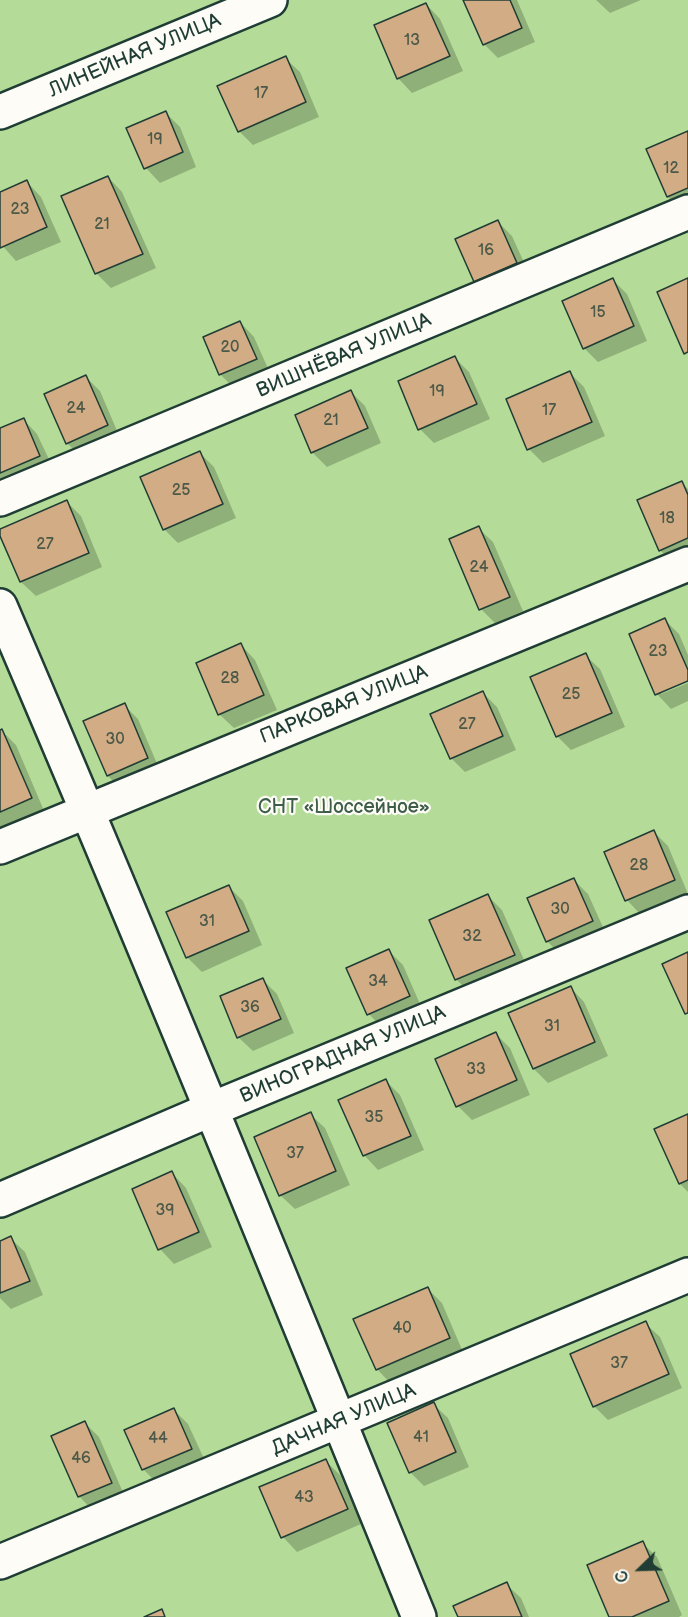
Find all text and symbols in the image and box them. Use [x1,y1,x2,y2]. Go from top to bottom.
street label: ЛИНЕЙНАЯ УЛИЦА [45,9,225,103]
house number: 13 [404,31,420,51]
house number: 17 [254,84,268,104]
house number: 19 [147,130,163,150]
house number: 12 [663,159,679,179]
house number: 23 [11,200,29,220]
house number: 21 [94,215,110,235]
house number: 16 [478,241,494,261]
house number: 15 [590,303,606,323]
street label: ВИШНЁВАЯ УЛИЦА [253,308,435,404]
house number: 20 [221,338,239,358]
house number: 19 [429,382,445,402]
house number: 24 [67,399,85,419]
house number: 17 [542,401,556,421]
house number: 21 [323,411,339,431]
house number: 25 [172,481,190,501]
house number: 18 [659,509,675,529]
house number: 27 [36,535,54,555]
house number: 24 [470,558,488,578]
house number: 23 [649,642,667,662]
street label: ПАРКОВАЯ УЛИЦА [257,660,431,750]
house number: 28 [221,669,239,689]
house number: 25 [562,685,580,705]
house number: 27 [458,715,476,735]
house number: 30 [105,730,125,750]
park label: СНТ «Шоссейное» [258,796,430,820]
house number: 28 [630,856,648,876]
house number: 30 [550,900,570,920]
house number: 31 [199,912,215,932]
house number: 32 [462,927,482,947]
house number: 34 [368,972,388,992]
house number: 36 [240,998,260,1018]
street label: ВИНОГРАДНАЯ УЛИЦА [237,1001,449,1109]
house number: 31 [544,1017,560,1037]
house number: 33 [466,1060,486,1080]
house number: 35 [364,1108,384,1128]
house number: 37 [286,1144,304,1164]
house number: 39 [155,1201,175,1221]
house number: 40 [392,1319,412,1339]
house number: 37 [610,1354,628,1374]
street label: ДАЧНАЯ УЛИЦА [268,1379,420,1461]
house number: 41 [413,1428,429,1448]
house number: 44 [148,1429,168,1449]
house number: 46 [71,1449,91,1469]
house number: 43 [294,1488,314,1508]
north arrow [610,1539,670,1599]
text: С [612,1567,634,1585]

